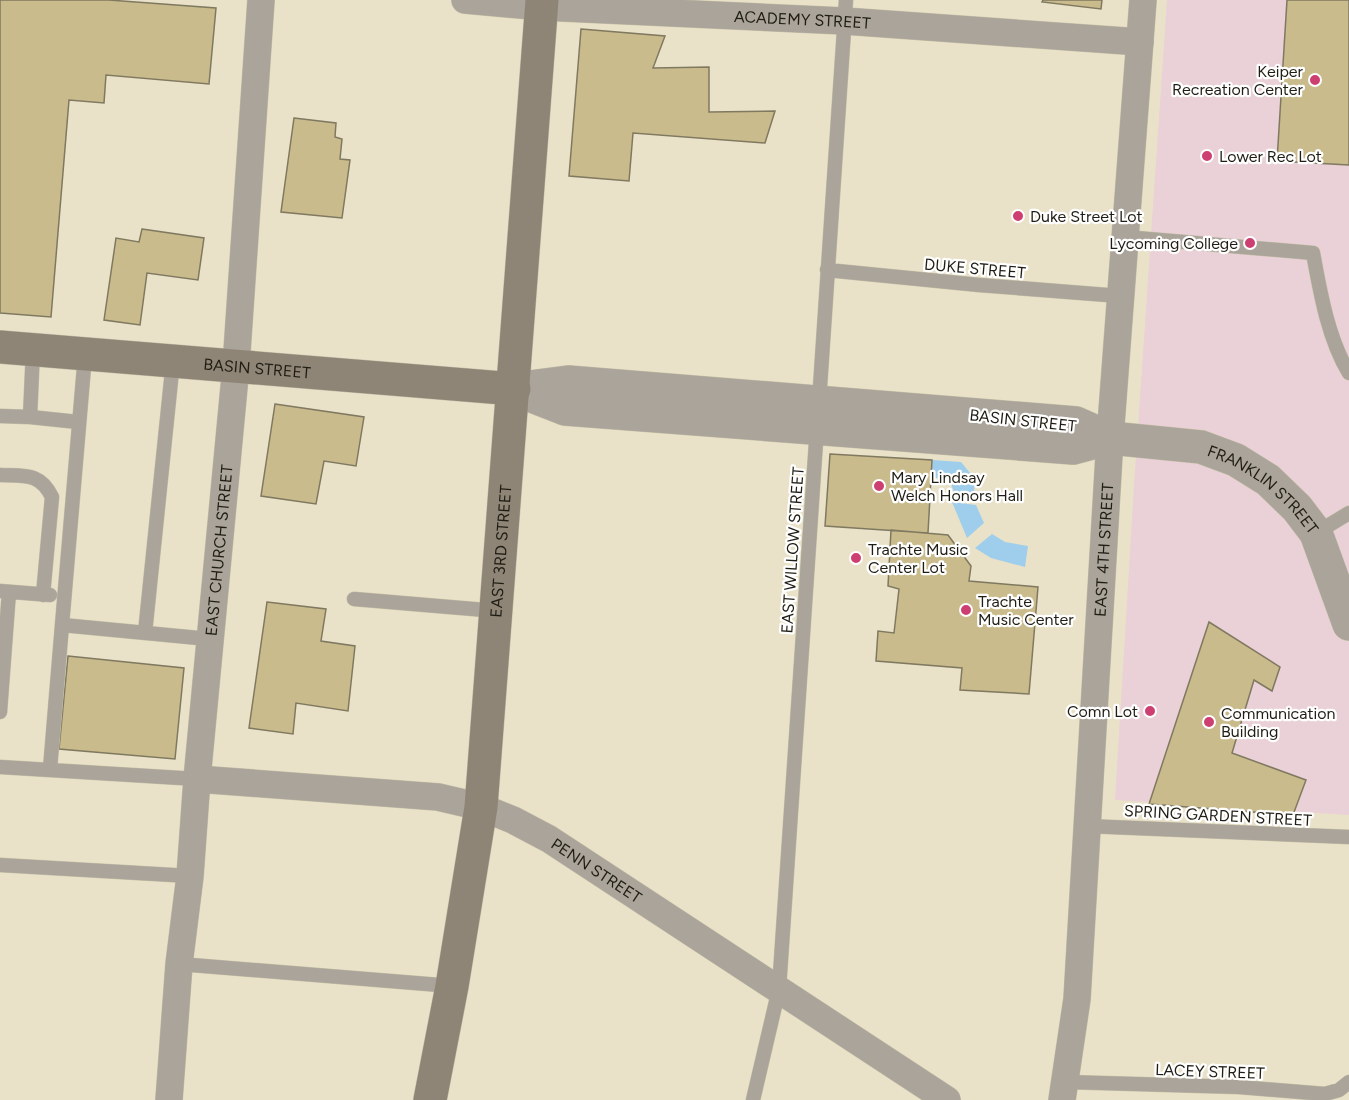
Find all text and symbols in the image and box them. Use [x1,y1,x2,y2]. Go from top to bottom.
street label: ACADEMY STREET [733,7,872,33]
place label: Keiper Recreation Center [1172,62,1304,99]
marker: Keiper Recreation Center [1308,73,1322,87]
place label: Lower Rec Lot [1219,147,1322,166]
marker: Lower Rec Lot [1200,149,1214,163]
place label: Duke Street Lot [1030,207,1143,226]
marker: Duke Street Lot [1011,209,1025,223]
place label: Lycoming College [1109,234,1238,253]
marker: Lycoming College [1243,236,1257,250]
street label: DUKE STREET [923,255,1027,282]
street label: BASIN STREET [203,355,312,382]
street label: BASIN STREET [968,405,1078,436]
street label: FRANKLIN STREET [1205,441,1322,538]
street label: EAST CHURCH STREET [202,464,237,637]
street label: EAST WILLOW STREET [777,466,808,634]
place label: Mary Lindsay Welch Honors Hall [891,468,1023,505]
marker: Mary Lindsay Welch Honors Hall [872,479,886,493]
street label: EAST 4TH STREET [1090,482,1117,617]
street label: EAST 3RD STREET [486,484,515,618]
place label: Trachte Music Center Lot [868,540,969,577]
marker: Trachte Music Center Lot [849,551,863,565]
place label: Trachte Music Center [978,592,1074,629]
marker: Trachte Music Center [959,603,973,617]
place label: Comn Lot [1067,702,1138,721]
marker: Comn Lot [1143,704,1157,718]
place label: Communication Building [1221,704,1335,741]
marker: Communication Building [1202,715,1216,729]
street label: SPRING GARDEN STREET [1124,801,1313,830]
street label: PENN STREET [548,834,645,907]
street label: LACEY STREET [1155,1060,1265,1083]

